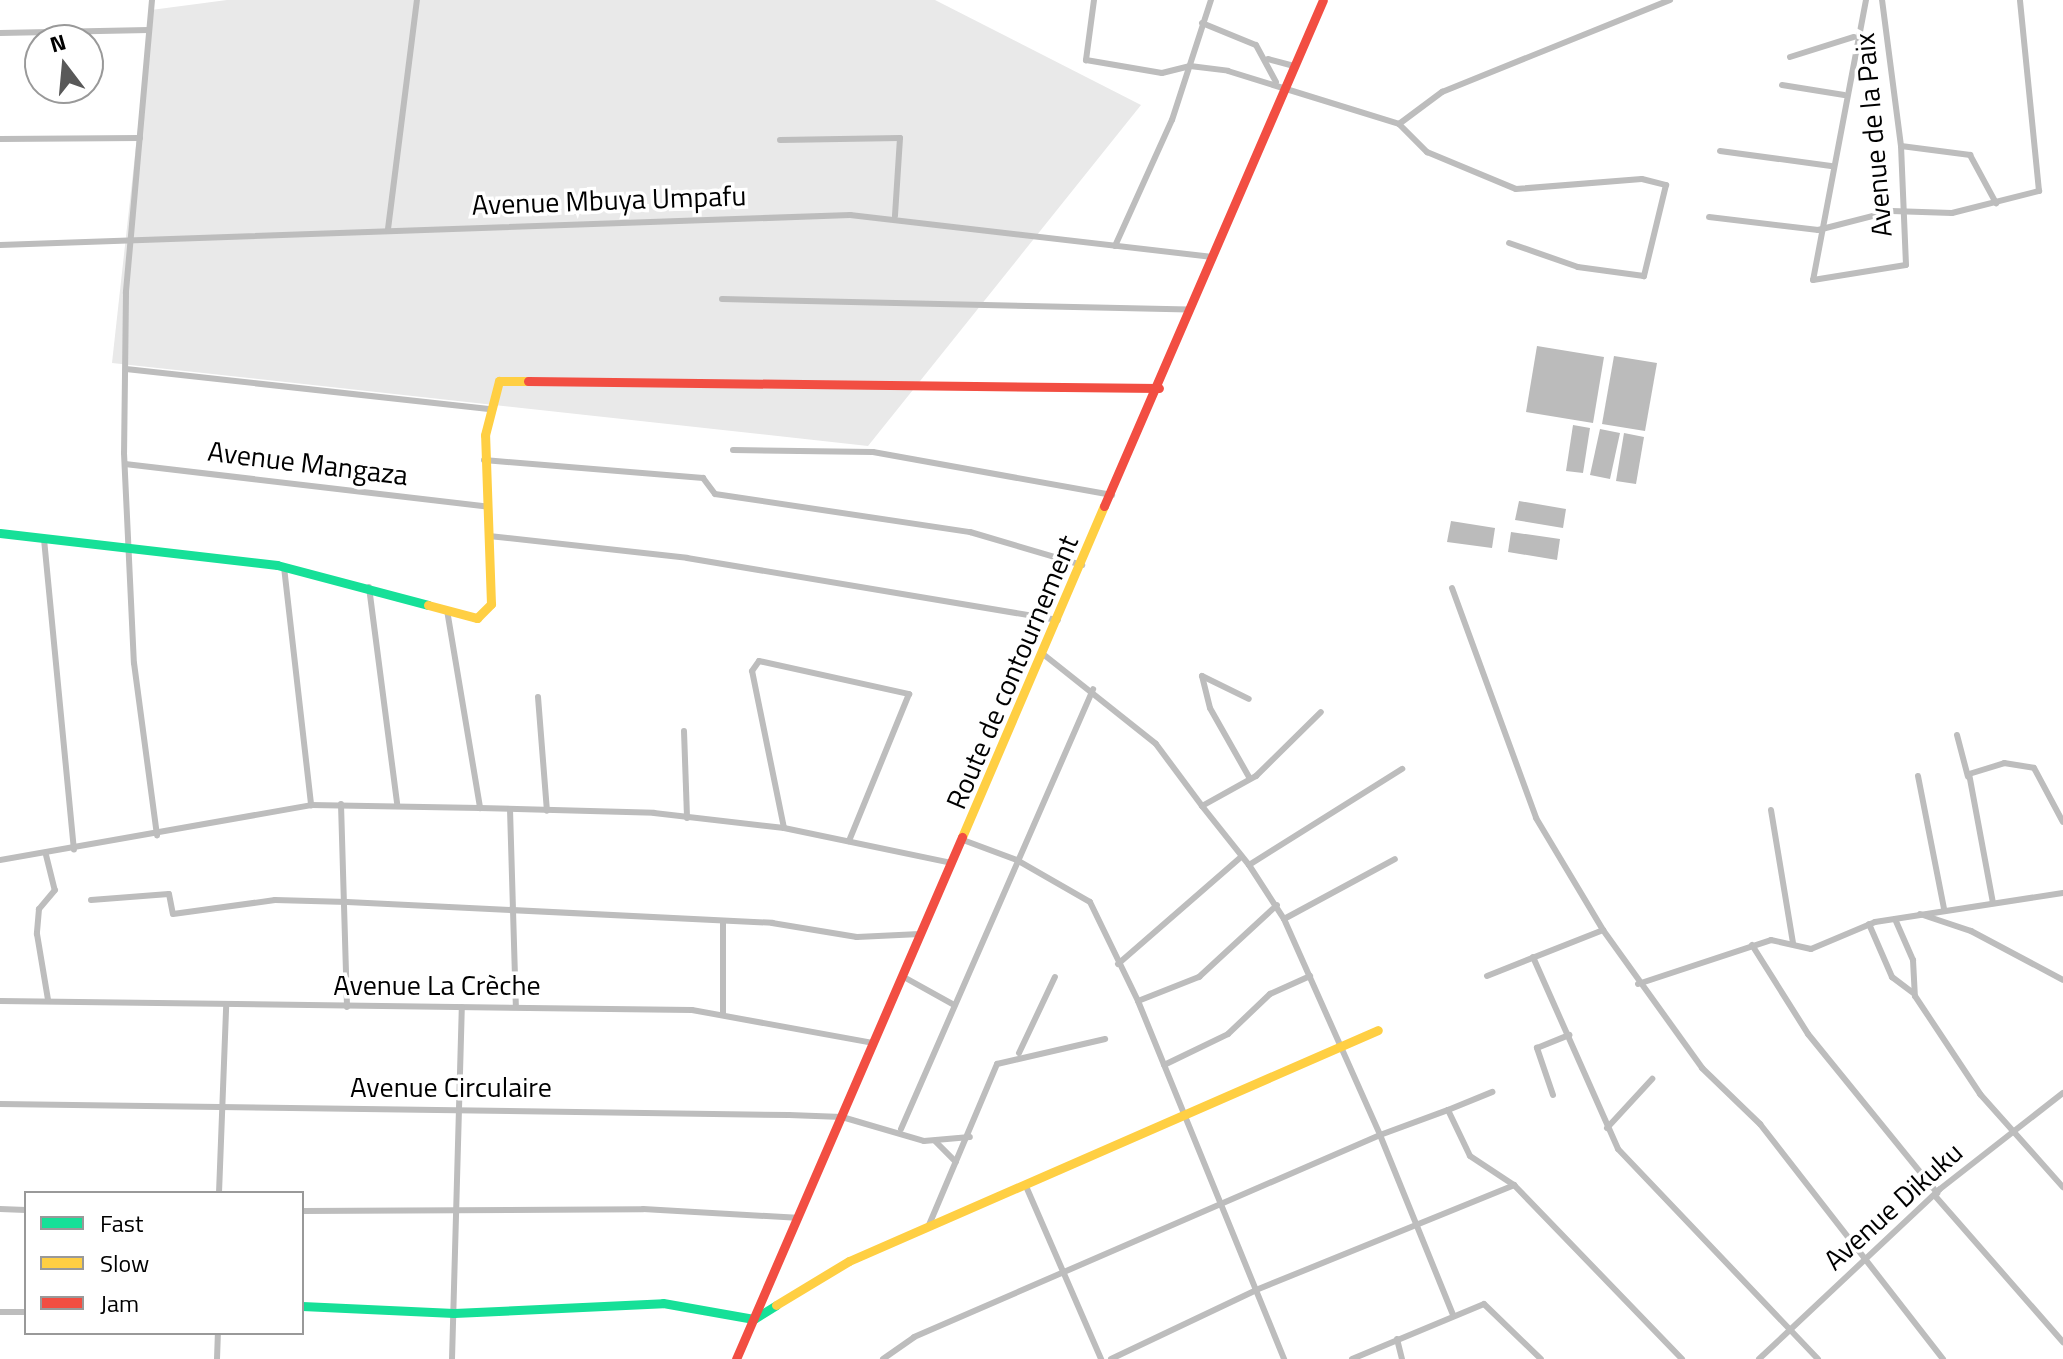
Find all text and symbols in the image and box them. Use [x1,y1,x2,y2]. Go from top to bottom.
north arrow [24,24,104,104]
text: N [46,24,70,61]
street label: Avenue de la Paix [1847,32,1899,238]
street label: Avenue Mbuya Umpafu [471,178,747,222]
street label: Avenue Mangaza [206,434,410,492]
street label: Route de contournement [939,530,1085,814]
street label: Avenue La Crèche [333,968,541,1002]
street label: Avenue Circulaire [350,1070,552,1104]
street label: Avenue Dikuku [1817,1135,1969,1277]
legend [24,1191,304,1335]
text: Fast [100,1205,143,1241]
text: Slow [100,1245,149,1281]
text: Jam [100,1285,139,1321]

